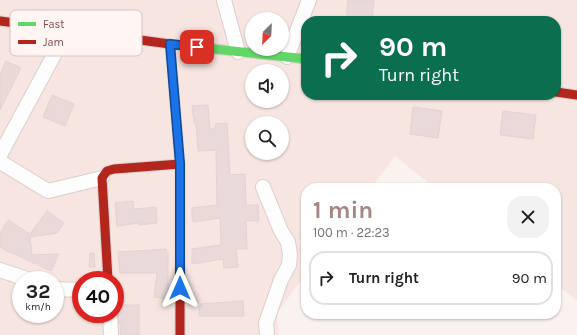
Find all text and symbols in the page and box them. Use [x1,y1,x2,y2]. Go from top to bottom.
legend [10,10,142,56]
north arrow [245,12,289,56]
map controls [245,12,289,160]
text: Fast [43,18,64,31]
pin [180,30,214,64]
text: 90 m [379,30,447,63]
icon: right [313,32,365,84]
text: Jam [43,36,64,49]
icon: arrive [186,36,208,58]
button: sound [245,64,289,108]
text: Turn right [379,64,459,86]
button: search [245,116,289,160]
text: 1 min [313,196,373,224]
button: close [507,196,549,238]
text: 100 m · 22:23 [313,225,390,240]
position arrow [159,267,201,309]
icon: right [315,267,337,289]
text: Turn right [349,269,419,287]
text: 90 m [512,269,547,287]
speed limit sign: 40 [72,271,124,323]
text: 32 [26,280,50,303]
text: km/h [25,301,51,313]

